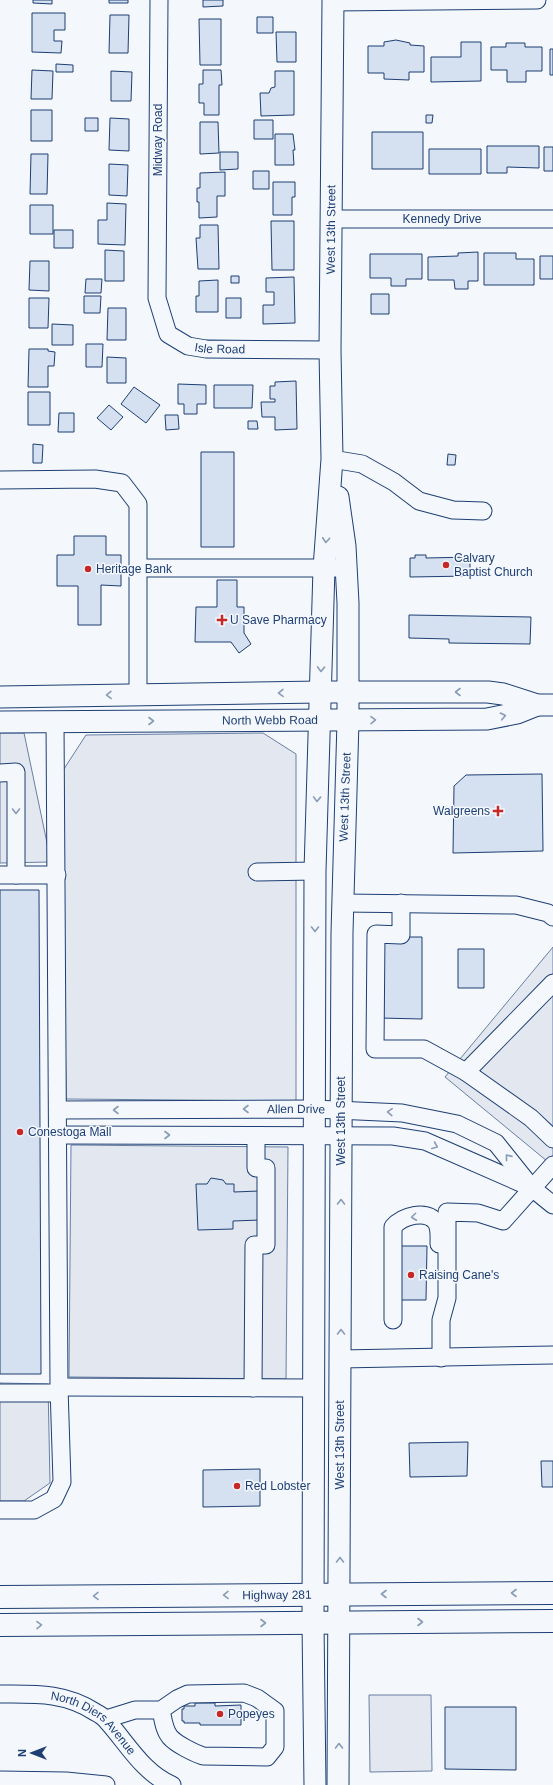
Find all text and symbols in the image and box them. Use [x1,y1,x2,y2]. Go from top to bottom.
street label: Midway Road [151,104,165,176]
street label: West 13th Street [324,184,338,274]
street label: Kennedy Drive [403,212,482,226]
street label: Isle Road [193,340,245,356]
one-way arrow [322,537,331,543]
place label: Calvary Baptist Church [454,551,533,579]
marker: Calvary Baptist Church [441,560,451,570]
place label: Heritage Bank [96,562,173,576]
marker: Heritage Bank [83,564,93,574]
place label: U Save Pharmacy [230,613,327,627]
marker: U Save Pharmacy [217,615,227,625]
one-way arrow [317,666,326,672]
one-way arrow [455,688,461,696]
one-way arrow [278,689,284,697]
one-way arrow [106,691,112,700]
street label: North Webb Road [222,713,318,728]
one-way arrow [500,713,506,721]
one-way arrow [370,716,376,724]
one-way arrow [148,717,154,725]
street label: West 13th Street [336,752,354,842]
one-way arrow [313,796,322,802]
place label: Walgreens [433,804,490,818]
marker: Walgreens [493,806,503,816]
one-way arrow [12,808,20,814]
one-way arrow [311,926,319,932]
street label: West 13th Street [334,1076,348,1166]
street label: Allen Drive [267,1102,326,1117]
one-way arrow [243,1105,249,1113]
one-way arrow [113,1106,119,1114]
one-way arrow [387,1108,393,1117]
place label: Conestoga Mall [28,1125,111,1139]
marker: Conestoga Mall [15,1127,25,1137]
one-way arrow [164,1131,170,1139]
one-way arrow [432,1141,439,1149]
one-way arrow [505,1155,512,1162]
one-way arrow [337,1199,345,1205]
one-way arrow [410,1212,417,1221]
place label: Raising Cane's [419,1268,499,1282]
marker: Raising Cane's [406,1270,416,1280]
one-way arrow [337,1329,345,1335]
street label: West 13th Street [333,1400,347,1490]
place label: Red Lobster [245,1479,310,1493]
marker: Red Lobster [232,1481,242,1491]
one-way arrow [336,1557,344,1563]
street label: Highway 281 [242,1588,312,1602]
one-way arrow [511,1589,517,1597]
one-way arrow [381,1590,387,1598]
one-way arrow [223,1591,229,1599]
one-way arrow [93,1592,99,1600]
one-way arrow [417,1618,423,1626]
one-way arrow [260,1619,266,1627]
one-way arrow [36,1621,42,1629]
street label: North Diers Avenue [50,1689,139,1758]
place label: Popeyes [228,1707,275,1721]
marker: Popeyes [215,1709,225,1719]
north arrow [12,1733,52,1773]
one-way arrow [335,1743,343,1749]
text: N [16,1749,28,1757]

